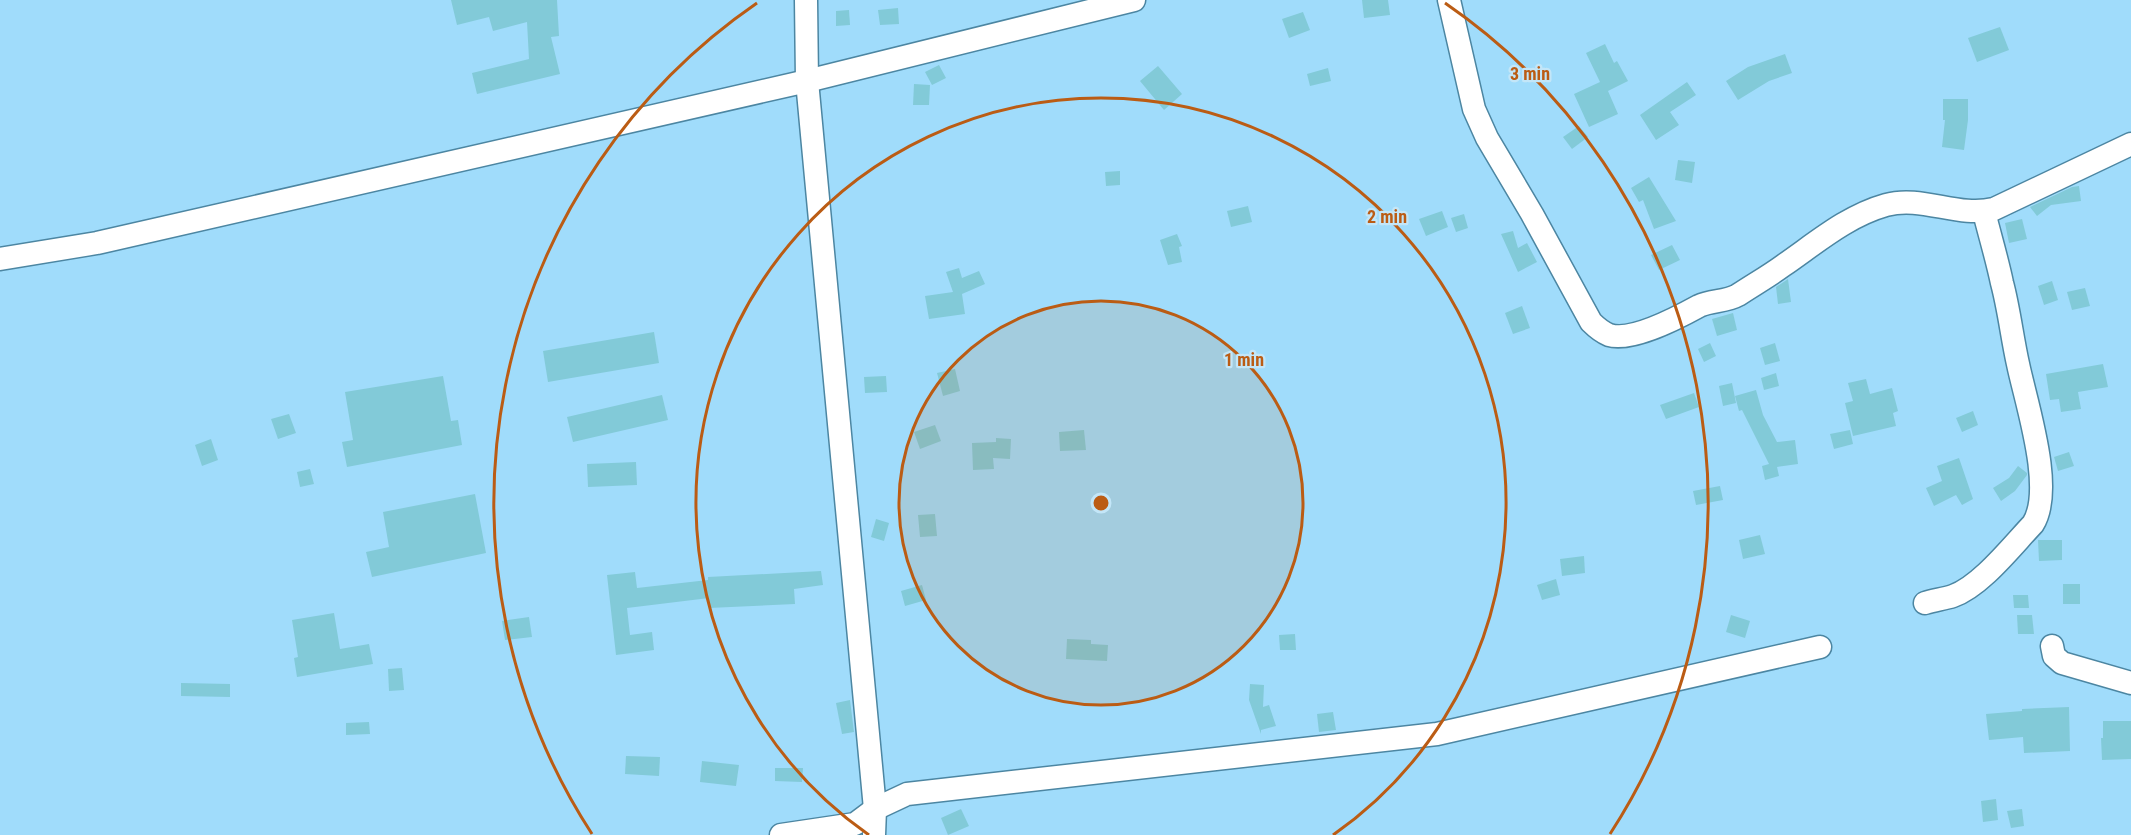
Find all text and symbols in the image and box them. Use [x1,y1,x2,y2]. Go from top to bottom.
text: 3 min [1510,63,1550,84]
text: 2 min [1367,206,1407,227]
text: 1 min [1224,349,1264,370]
centre of rings [1091,493,1111,513]

